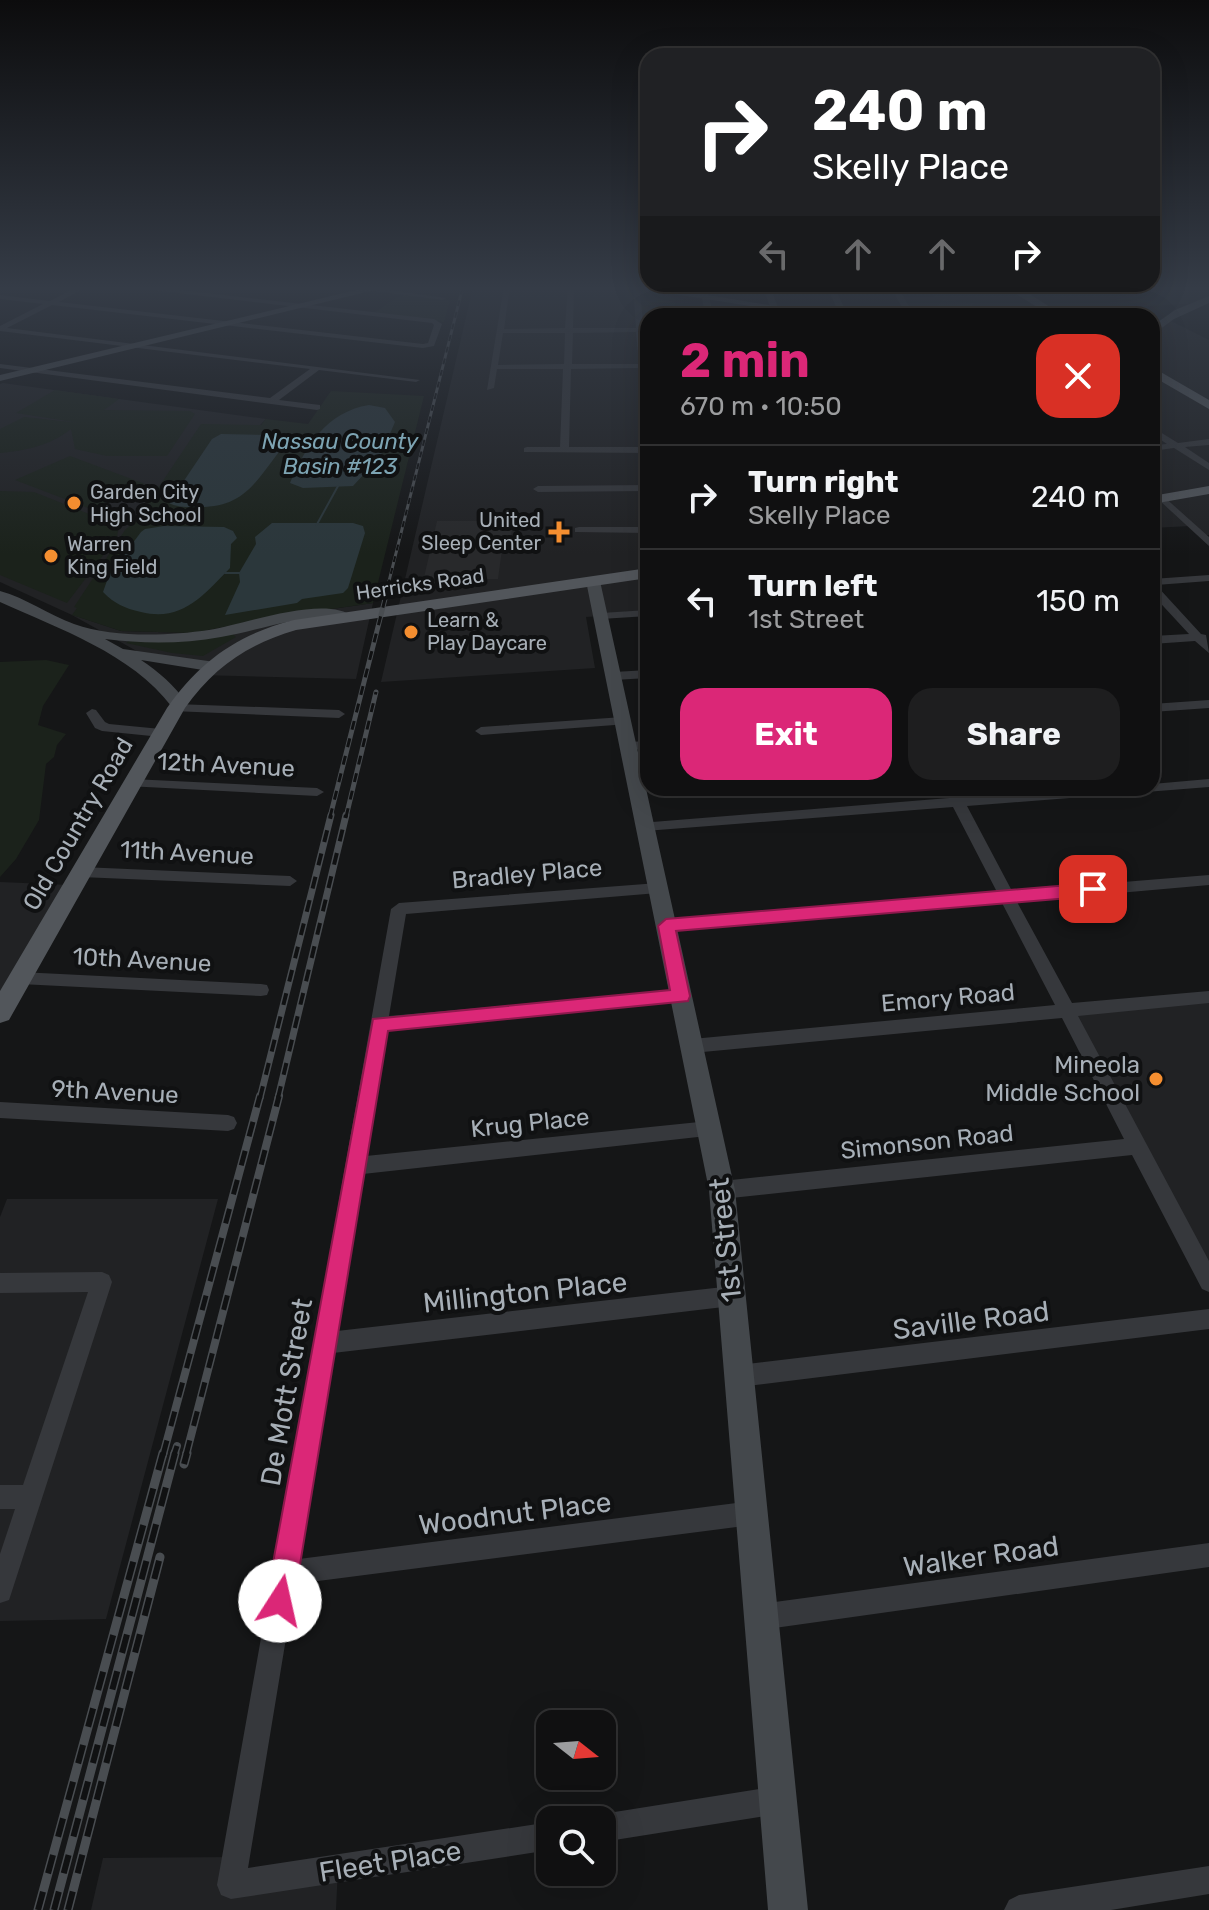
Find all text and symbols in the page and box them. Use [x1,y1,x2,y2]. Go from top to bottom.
text: 240 m [812,78,988,144]
icon: right [680,80,784,184]
text: Skelly Place [812,145,1009,188]
icon: left [752,232,796,276]
icon: ahead [836,232,880,276]
icon: ahead [920,232,964,276]
icon: right [1004,232,1048,276]
text: 2 min [680,332,810,389]
button: close [1036,334,1120,418]
text: 670 m · 10:50 [680,391,842,422]
water label: Nassau County Basin #123 [262,428,419,480]
text: Turn right [748,464,899,500]
icon: right [680,475,724,519]
text: 240 m [1031,479,1120,515]
place label: Garden City High School [90,480,202,527]
marker: Garden City High School [65,494,83,512]
text: Skelly Place [748,500,890,531]
place label: United Sleep Center [421,508,541,555]
marker: United Sleep Center [548,521,570,543]
place label: Warren King Field [67,532,157,579]
marker: Warren King Field [42,547,60,565]
street label: Herricks Road [354,563,486,605]
text: Turn left [748,568,878,604]
icon: left [680,579,724,623]
text: 150 m [1036,583,1120,619]
text: 1st Street [748,604,864,635]
place label: Learn & Play Daycare [427,608,547,655]
marker: Learn & Play Daycare [402,623,420,641]
button: Exit [680,688,892,780]
button: Share [908,688,1120,780]
street label: Old Country Road [17,733,139,915]
street label: 12th Avenue [157,747,295,783]
street label: 11th Avenue [119,836,255,870]
street label: Bradley Place [451,853,603,895]
pin [1059,855,1127,923]
icon: arrive [1071,867,1115,911]
street label: 10th Avenue [72,942,212,978]
street label: Emory Road [880,978,1016,1018]
place label: Mineola Middle School [985,1051,1140,1107]
marker: Mineola Middle School [1147,1070,1165,1088]
street label: 9th Avenue [51,1075,179,1109]
street label: Krug Place [469,1103,591,1143]
street label: Simonson Road [839,1119,1015,1165]
street label: 1st Street [703,1176,748,1304]
street label: Millington Place [421,1265,629,1320]
street label: Saville Road [891,1295,1051,1346]
street label: De Mott Street [254,1296,319,1488]
street label: Woodnut Place [417,1485,613,1542]
street label: Walker Road [901,1529,1061,1584]
position arrow [238,1559,322,1643]
north arrow [536,1710,616,1790]
map controls [536,1710,616,1886]
button: search [536,1806,616,1886]
street label: Fleet Place [317,1834,464,1889]

